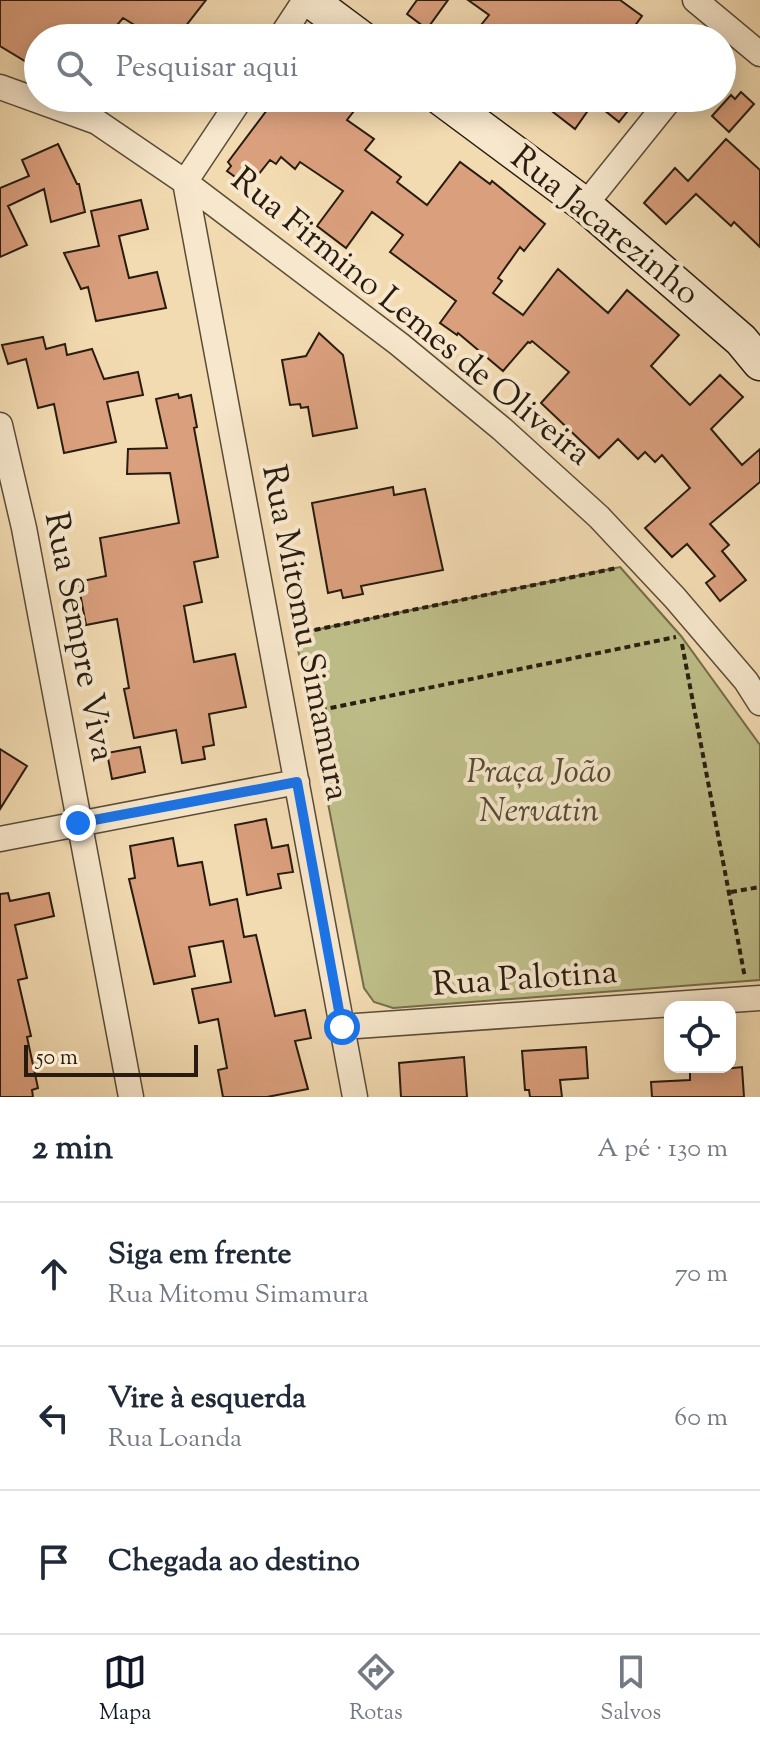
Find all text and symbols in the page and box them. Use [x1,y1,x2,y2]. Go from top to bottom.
search box [24,24,736,112]
icon: search [52,46,96,90]
text: Pesquisar aqui [116,47,298,90]
street label: Rua Jacarezinho [499,135,709,319]
street label: Rua Firmino Lemes de Oliveira [219,157,601,479]
street label: Rua Mitomu Simamura [247,461,361,805]
street label: Rua Sempre Viva [30,508,126,766]
park label: Praça João Nervatin [467,749,611,837]
route end [60,805,96,841]
street label: Rua Palotina [431,949,619,1011]
map controls [664,1001,736,1073]
button: locate [664,1001,736,1073]
route start [324,1009,360,1045]
scale bar [24,1041,198,1077]
text: 50 m [36,1043,78,1075]
text: 2 min [32,1125,113,1174]
text: A pé · 130 m [597,1131,728,1168]
text: Siga em frente [108,1234,292,1277]
icon: ahead [32,1252,76,1296]
text: 70 m [675,1256,728,1293]
text: Rua Mitomu Simamura [108,1277,369,1314]
text: Vire à esquerda [108,1378,306,1421]
icon: left [32,1396,76,1440]
text: 60 m [674,1400,728,1437]
text: Rua Loanda [108,1421,242,1458]
icon: arrive [32,1540,76,1584]
text: Chegada ao destino [108,1541,360,1584]
tab: Mapa [99,1650,151,1730]
tab: Rotas [349,1650,403,1730]
tab: Salvos [600,1650,661,1730]

